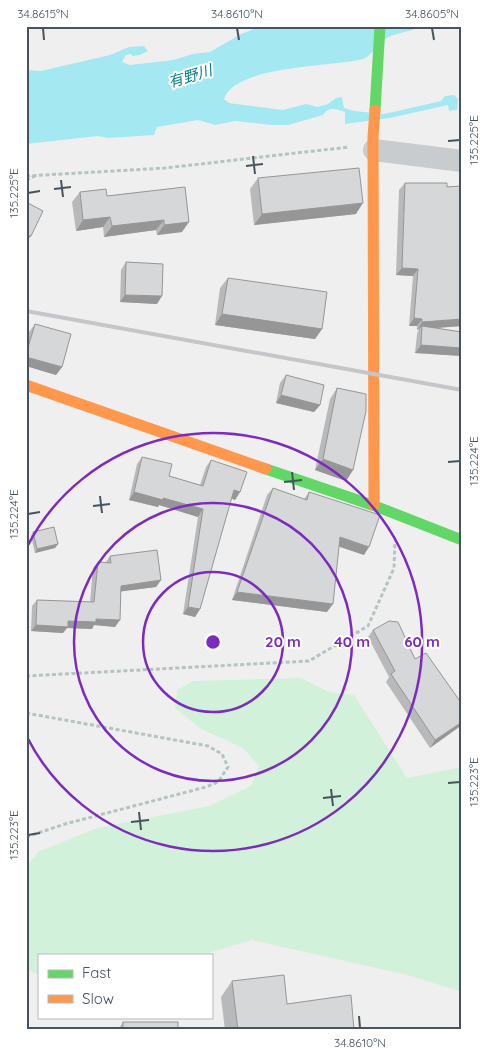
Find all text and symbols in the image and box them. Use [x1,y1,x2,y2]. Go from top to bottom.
text: 34.8615°N [17,6,69,21]
text: 34.8610°N [211,6,263,21]
text: 34.8605°N [405,6,459,21]
water label: 有野川 [166,60,216,92]
text: 135.225°E [466,115,481,165]
text: 135.225°E [6,168,21,218]
text: 135.224°E [466,436,481,486]
text: 135.224°E [6,489,21,539]
text: 20 m [265,632,301,651]
text: 40 m [334,632,370,651]
text: 60 m [404,632,440,651]
centre of rings [204,633,222,651]
text: 135.223°E [466,757,481,807]
text: 135.223°E [6,810,21,860]
legend [38,954,212,1018]
text: Fast [82,963,111,982]
text: Slow [82,989,114,1008]
text: 34.8610°N [334,1035,386,1050]

